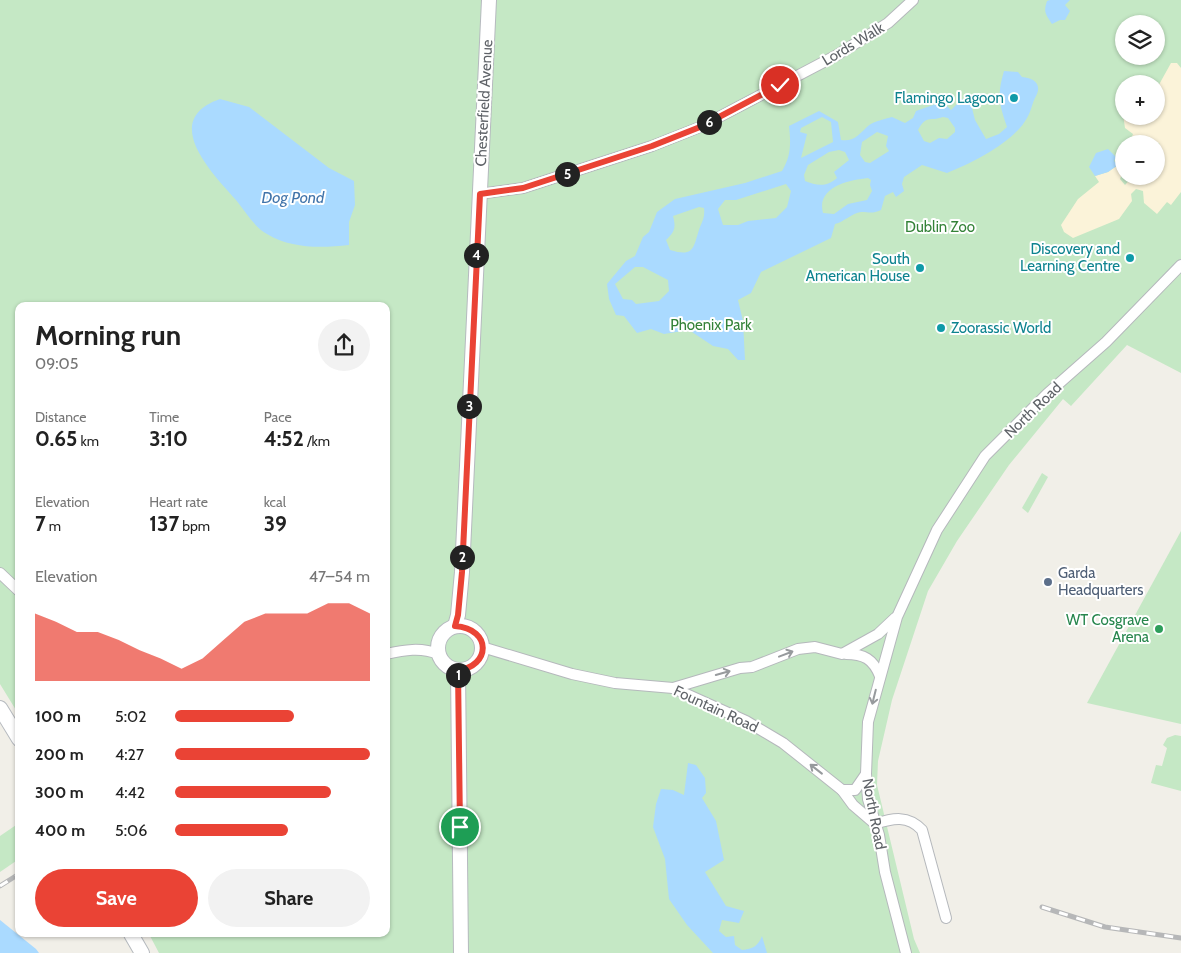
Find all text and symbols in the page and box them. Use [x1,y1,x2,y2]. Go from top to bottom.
map controls [1115,15,1165,185]
button: layers [1115,15,1165,65]
street label: Lords Walk [819,18,887,70]
street label: Chesterfield Avenue [472,39,496,167]
pin [759,64,801,106]
icon: check [766,71,794,99]
button: + [1115,75,1165,125]
place label: Flamingo Lagoon [895,89,1004,107]
marker: Flamingo Lagoon [1008,92,1020,104]
pin: 6 [696,110,722,134]
text: 6 [706,113,713,131]
button: − [1115,135,1165,185]
pin: 5 [554,162,580,186]
text: 5 [564,165,571,183]
water label: Dog Pond [262,188,325,207]
park label: Dublin Zoo [905,218,975,236]
place label: Discovery and Learning Centre [1020,240,1120,275]
pin: 4 [464,242,488,268]
text: 4 [472,246,481,264]
place label: South American House [806,250,910,285]
marker: Discovery and Learning Centre [1124,252,1136,264]
marker: South American House [914,262,926,274]
park label: Phoenix Park [670,316,752,334]
text: Morning run [35,318,181,352]
button: share [318,319,370,371]
place label: Zoorassic World [951,319,1051,337]
marker: Zoorassic World [935,322,947,334]
text: 09:05 [35,354,78,373]
street label: North Road [1001,378,1065,442]
pin: 3 [456,394,482,418]
text: 3 [466,397,473,415]
text: Distance [35,408,87,426]
text: Time [149,408,179,426]
text: Pace [264,408,292,426]
text: 0.65 [35,426,77,451]
text: 3:10 [149,426,188,451]
text: 4:52 [264,426,304,451]
text: km [77,432,99,450]
text: /km [304,432,330,450]
text: Elevation [35,493,90,511]
text: Heart rate [149,493,208,511]
text: kcal [264,493,286,511]
text: 7 [35,511,46,536]
text: 137 [149,511,179,536]
text: 39 [264,511,287,536]
text: m [46,517,61,535]
text: bpm [179,517,210,535]
pin: 2 [450,544,474,570]
text: 2 [459,548,466,566]
place label: Garda Headquarters [1058,564,1143,599]
text: Elevation [35,567,98,586]
text: 47–54 m [309,567,370,586]
marker: Garda Headquarters [1042,576,1054,588]
place label: WT Cosgrave Arena [1066,611,1150,646]
marker: WT Cosgrave Arena [1153,623,1165,635]
one-way arrow [778,648,793,658]
pin: 1 [446,662,470,688]
text: 1 [456,666,461,684]
one-way arrow [715,668,731,678]
street label: Fountain Road [671,682,761,736]
one-way arrow [869,689,878,705]
text: 100 m [35,707,81,726]
text: 5:02 [115,707,147,726]
text: 200 m [35,745,84,764]
text: 4:27 [115,745,144,764]
one-way arrow [810,764,823,775]
street label: North Road [858,777,890,851]
text: 300 m [35,783,84,802]
text: 4:42 [115,783,145,802]
pin [439,806,481,848]
icon: arrive [446,813,474,841]
text: 400 m [35,821,85,840]
text: 5:06 [115,821,147,840]
button: Save [35,869,198,927]
button: Share [208,869,370,927]

